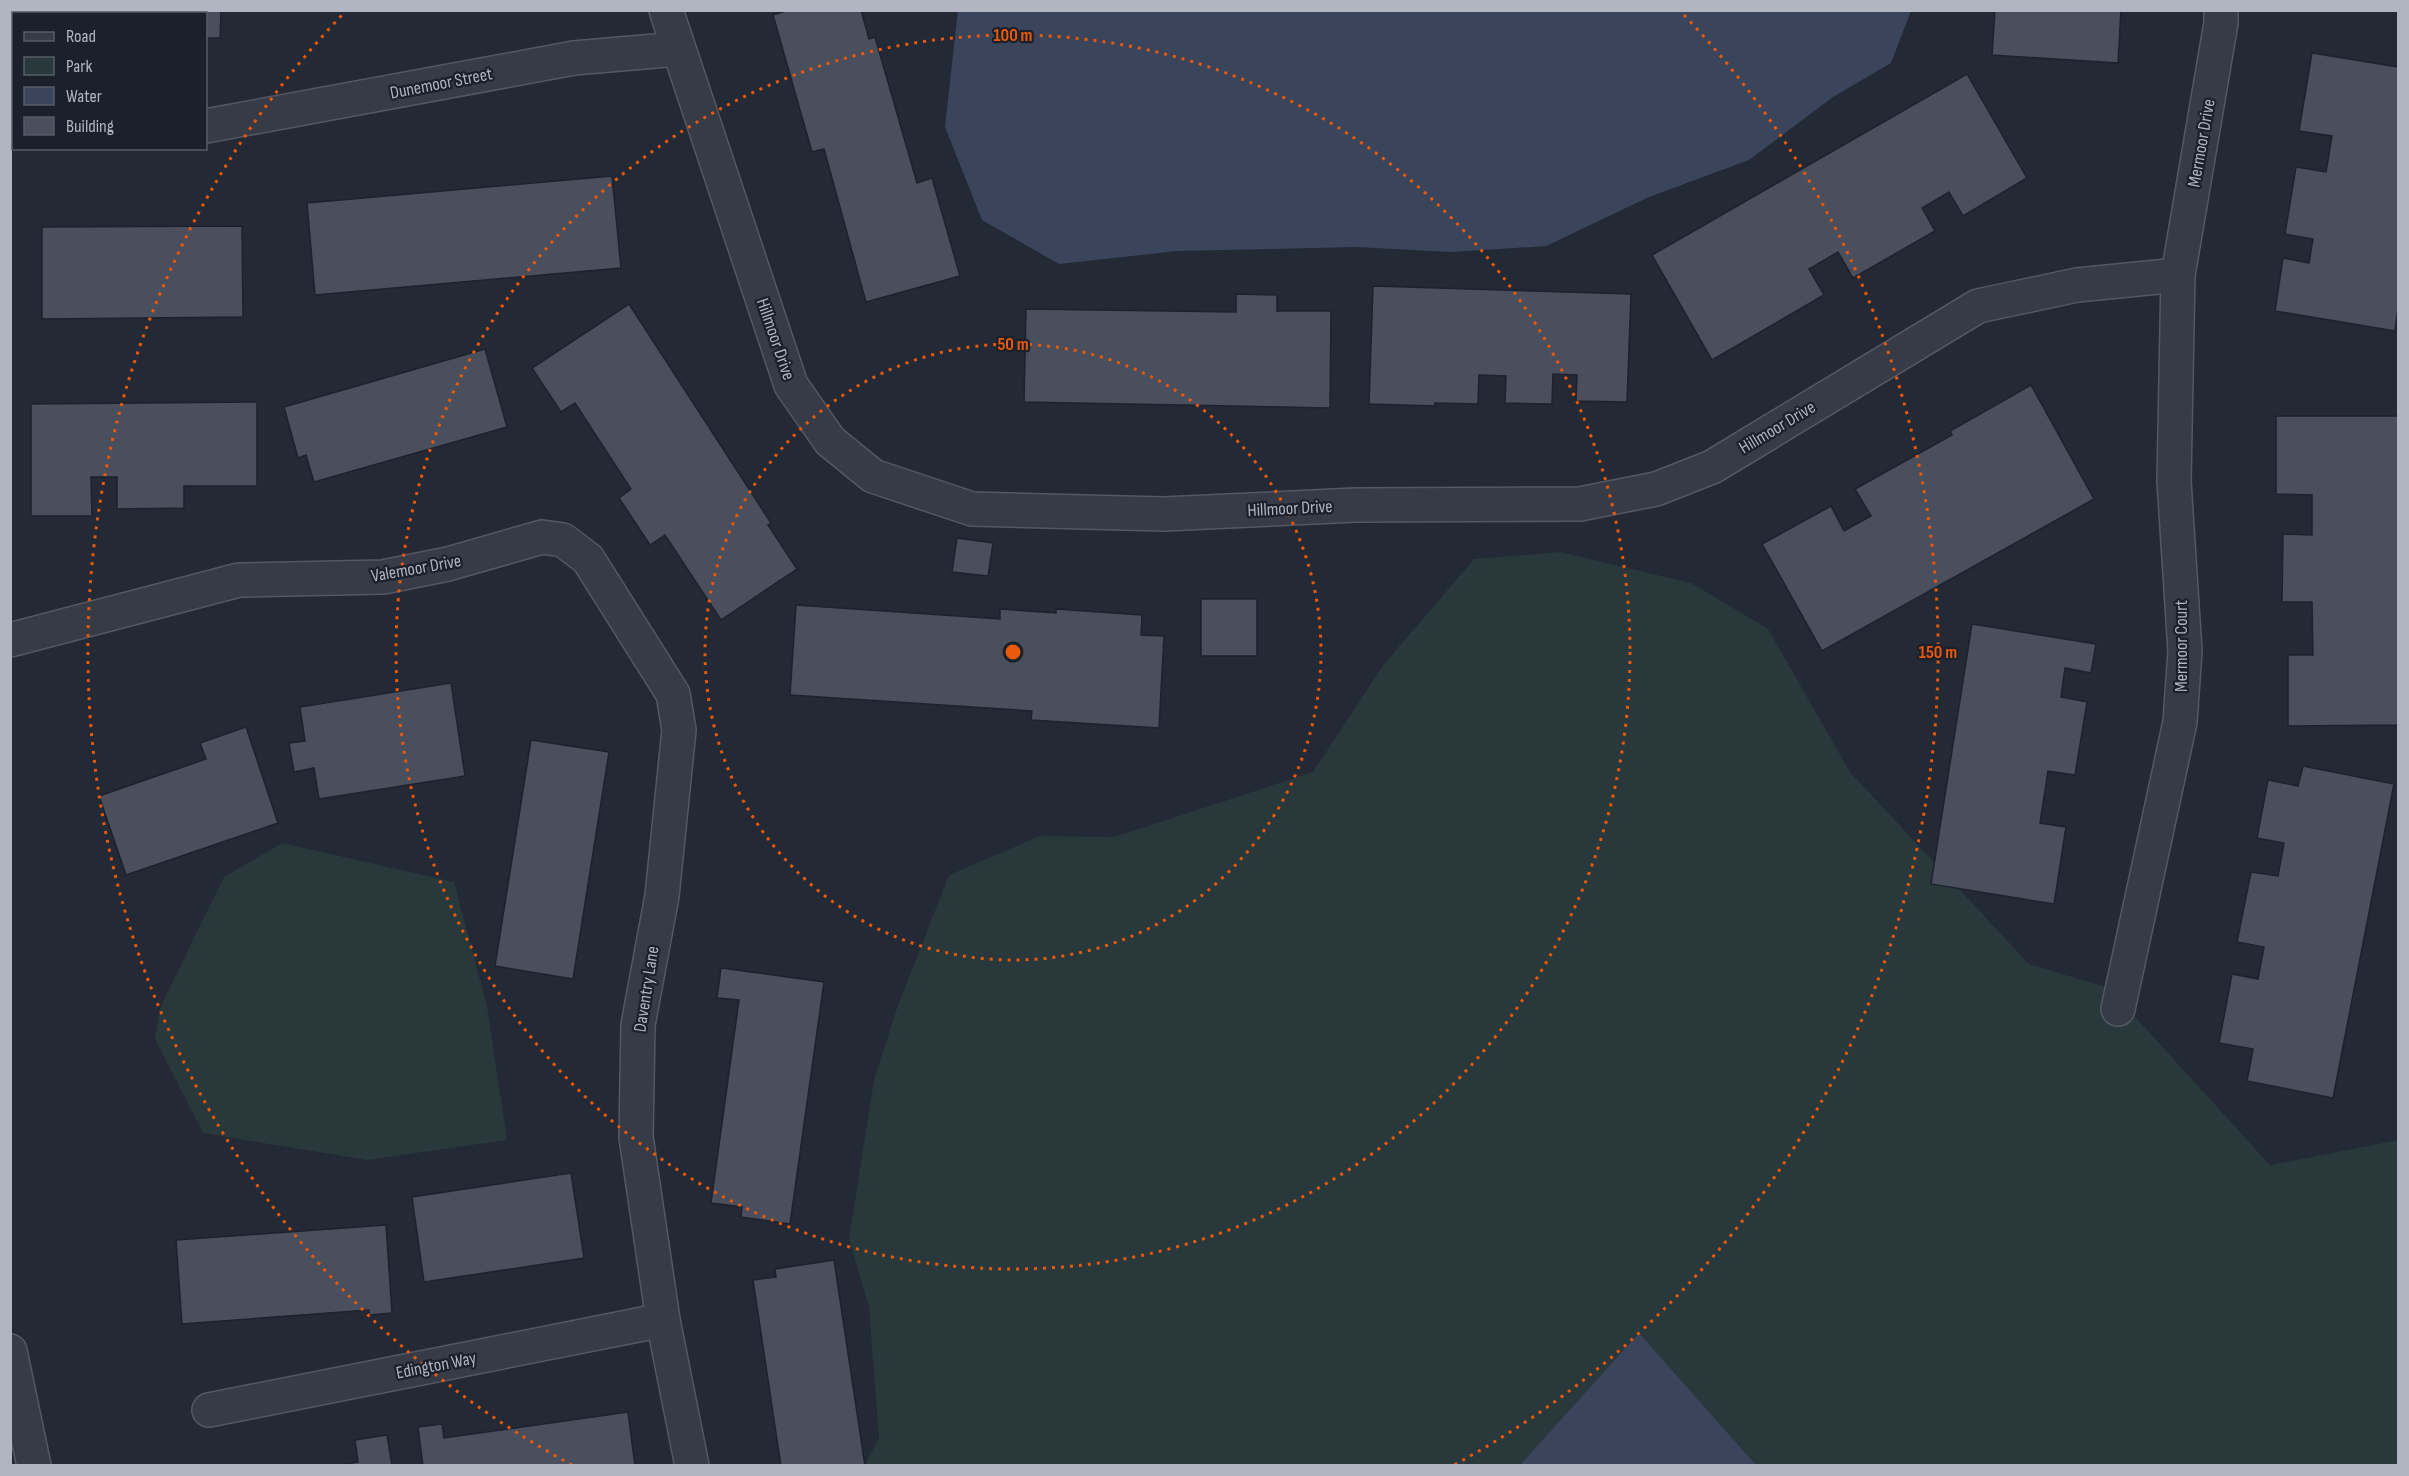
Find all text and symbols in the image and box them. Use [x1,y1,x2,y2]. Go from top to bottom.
legend [12,12,207,150]
text: 100 m [994,25,1033,46]
text: Road [66,26,96,47]
text: Park [66,56,92,77]
street label: Dunemoor Street [388,63,495,104]
text: Water [66,86,102,107]
street label: Mermoor Drive [2183,97,2220,189]
text: Building [66,116,114,137]
street label: Hillmoor Drive [752,295,799,383]
text: 50 m [997,334,1029,355]
street label: Hillmoor Drive [1735,397,1819,458]
street label: Hillmoor Drive [1247,496,1333,521]
street label: Valemoor Drive [369,550,463,587]
street label: Mermoor Court [2171,599,2192,692]
centre of rings [1003,642,1023,662]
text: 150 m [1919,642,1957,663]
street label: Daventry Lane [629,945,664,1033]
street label: Edington Way [394,1347,478,1384]

